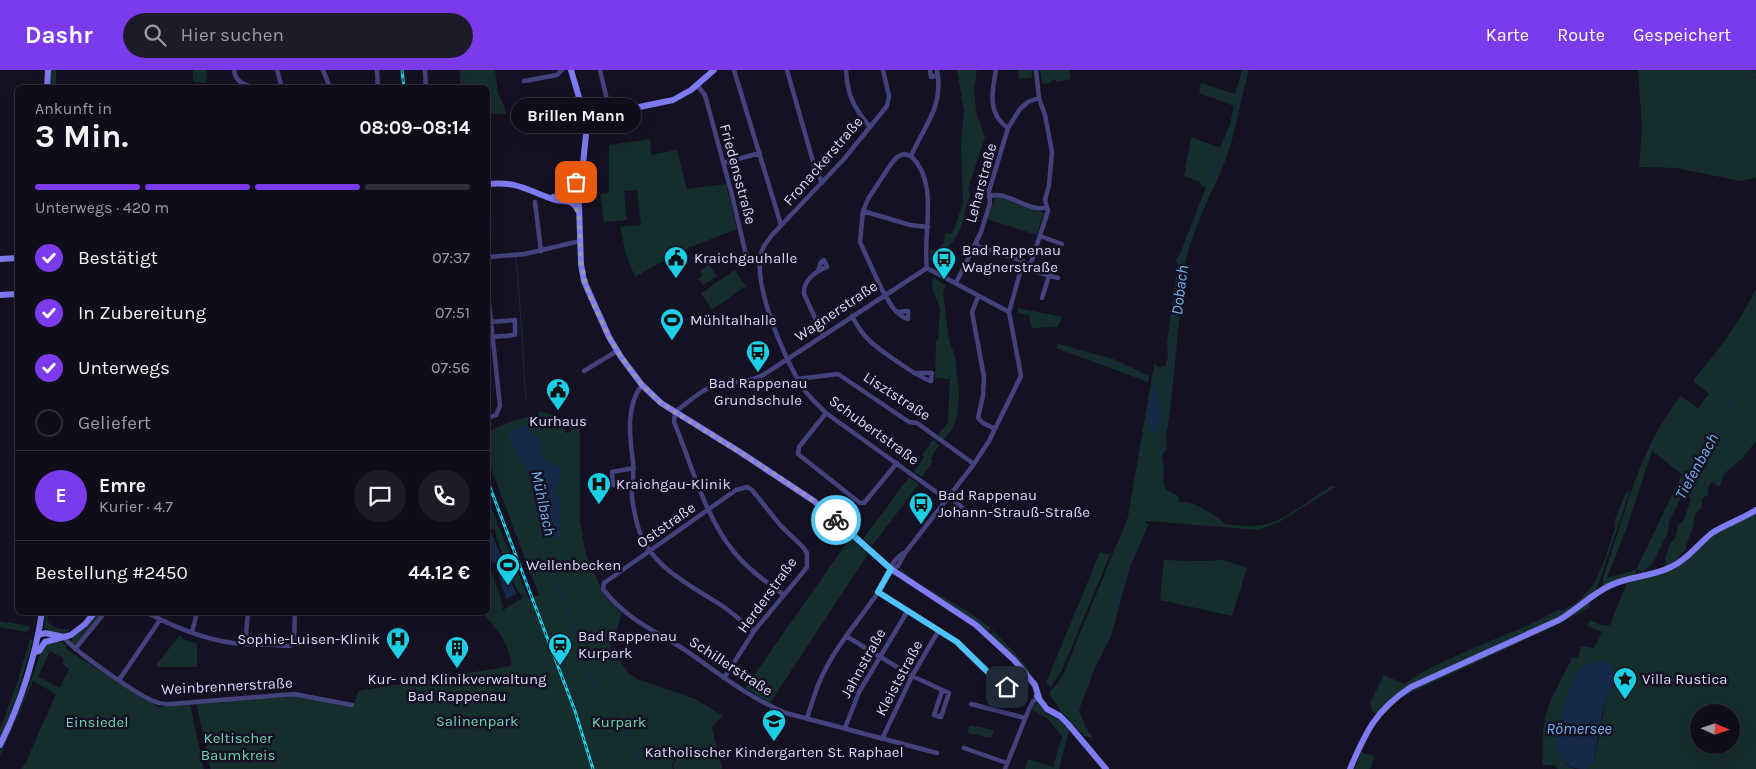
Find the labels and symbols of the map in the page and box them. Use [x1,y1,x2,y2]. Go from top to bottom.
callout: Brillen Mann [511,97,641,132]
street label: Fronackerstraße [779,113,867,209]
street label: Friedensstraße [716,122,760,226]
street label: Leharstraße [962,141,1000,225]
pin [555,161,597,203]
place label: Bad Rappenau Wagnerstraße [962,241,1061,276]
public building icon: Kraichgauhalle [663,245,689,279]
bus stop icon: Bad Rappenau Wagnerstraße [931,246,957,280]
place label: Kraichgauhalle [694,249,797,267]
water label: Dobach [1167,264,1192,316]
street label: Wagnerstraße [791,277,881,345]
sports icon: Mühltalhalle [659,307,685,341]
place label: Mühltalhalle [690,311,777,329]
bus stop icon: Bad Rappenau Grundschule [745,339,771,373]
street label: Lisztstraße [860,368,934,424]
place label: Bad Rappenau Grundschule [708,374,808,409]
public building icon: Kurhaus [545,377,571,411]
street label: Schubertstraße [826,391,922,469]
place label: Kurhaus [529,412,587,430]
water label: Tiefenbach [1671,430,1722,503]
water label: Mühlbach [527,469,560,537]
hospital icon: Kraichgau-Klinik [586,471,612,505]
place label: Kraichgau-Klinik [616,475,731,493]
place label: Bad Rappenau Johann-Strauß-Straße [938,486,1090,521]
bus stop icon: Bad Rappenau Johann-Strauß-Straße [908,491,934,525]
courier [811,495,861,545]
street label: Oststraße [633,498,699,552]
sports icon: Wellenbecken [495,552,521,586]
street label: Herderstraße [733,554,801,636]
place label: Wellenbecken [526,556,621,574]
street label: Jahnstraße [837,625,889,701]
hospital icon: Sophie-Luisen-Klinik [385,626,411,660]
place label: Bad Rappenau Kurpark [578,627,677,662]
place label: Sophie-Luisen-Klinik [237,630,380,648]
station icon: Bad Rappenau Kurpark [547,632,573,666]
street label: Schillerstraße [686,632,776,700]
building icon: Kur- und Klinikverwaltung Bad Rappenau [444,635,470,669]
street label: Kleiststraße [872,637,926,719]
pin [986,666,1028,708]
place icon: Villa Rustica [1612,666,1638,700]
place label: Kur- und Klinikverwaltung Bad Rappenau [368,670,547,705]
place label: Villa Rustica [1642,670,1727,688]
street label: Weinbrennerstraße [161,674,293,698]
north arrow [1690,704,1740,754]
school or university icon: Katholischer Kindergarten St. Raphael [761,708,787,742]
park label: Salinenpark [436,712,518,730]
park label: Einsiedel [66,713,128,731]
park label: Kurpark [592,713,646,731]
water label: Römersee [1546,719,1612,738]
park label: Keltischer Baumkreis [201,729,275,764]
place label: Katholischer Kindergarten St. Raphael [644,743,904,761]

